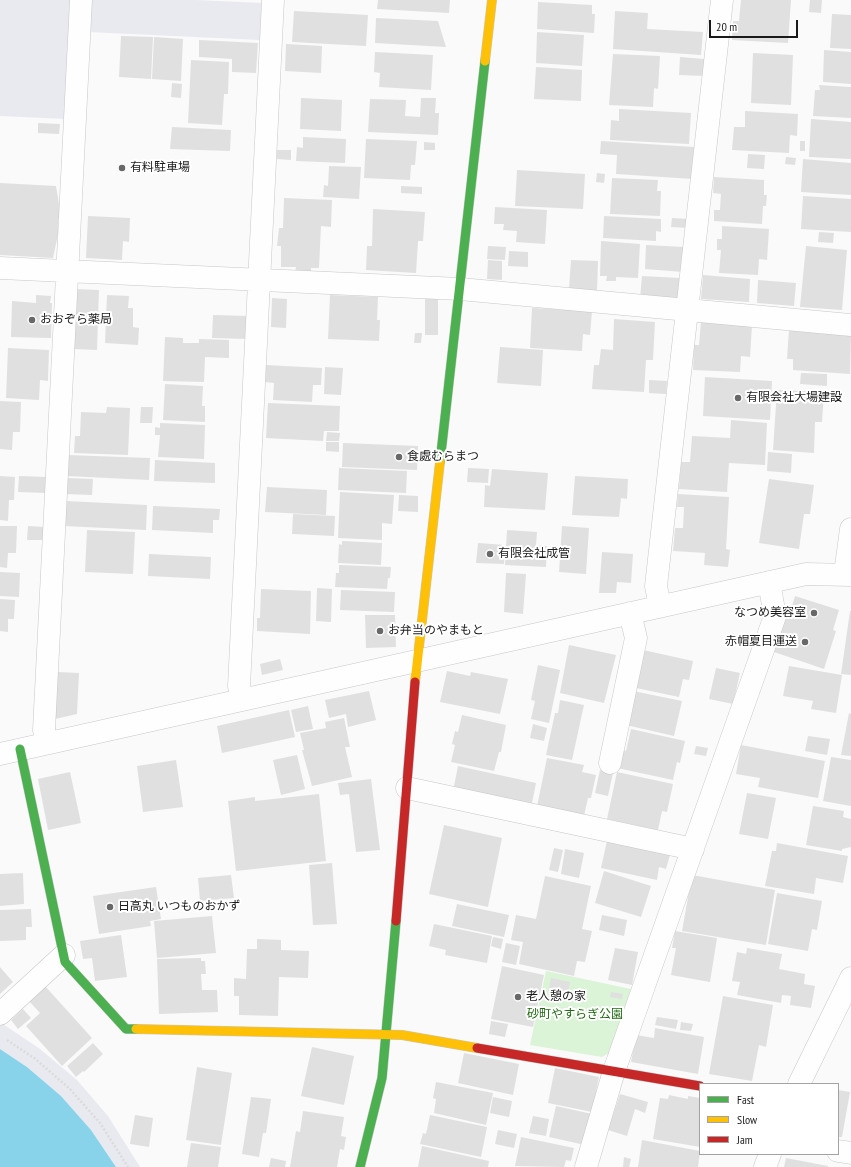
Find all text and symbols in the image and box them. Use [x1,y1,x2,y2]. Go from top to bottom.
scale bar [711,12,800,38]
text: 20 m [716,19,737,34]
place label: 有料駐車場 [130,161,190,175]
marker: 有料駐車場 [117,163,127,173]
place label: おおぞら薬局 [40,313,112,327]
marker: おおぞら薬局 [27,315,37,325]
place label: 有限会社大場建設 [746,391,842,405]
marker: 有限会社大場建設 [733,393,743,403]
place label: 食處むらまつ [407,450,479,464]
marker: 食處むらまつ [394,452,404,462]
place label: 有限会社成管 [498,547,570,561]
marker: 有限会社成管 [485,549,495,559]
place label: なつめ美容室 [734,606,806,620]
marker: なつめ美容室 [809,608,819,618]
place label: お弁当のやまもと [388,624,484,638]
marker: お弁当のやまもと [375,626,385,636]
place label: 赤帽夏目運送 [725,635,797,649]
marker: 赤帽夏目運送 [800,637,810,647]
place label: 日高丸 いつものおかず [118,900,241,914]
marker: 日高丸 いつものおかず [105,902,115,912]
place label: 老人憩の家 [526,990,586,1004]
marker: 老人憩の家 [513,992,523,1002]
park label: 砂町やすらぎ公園 [527,1008,623,1022]
legend [699,1083,839,1155]
text: Fast [737,1092,754,1107]
text: Slow [737,1112,757,1127]
text: Jam [737,1132,753,1147]

